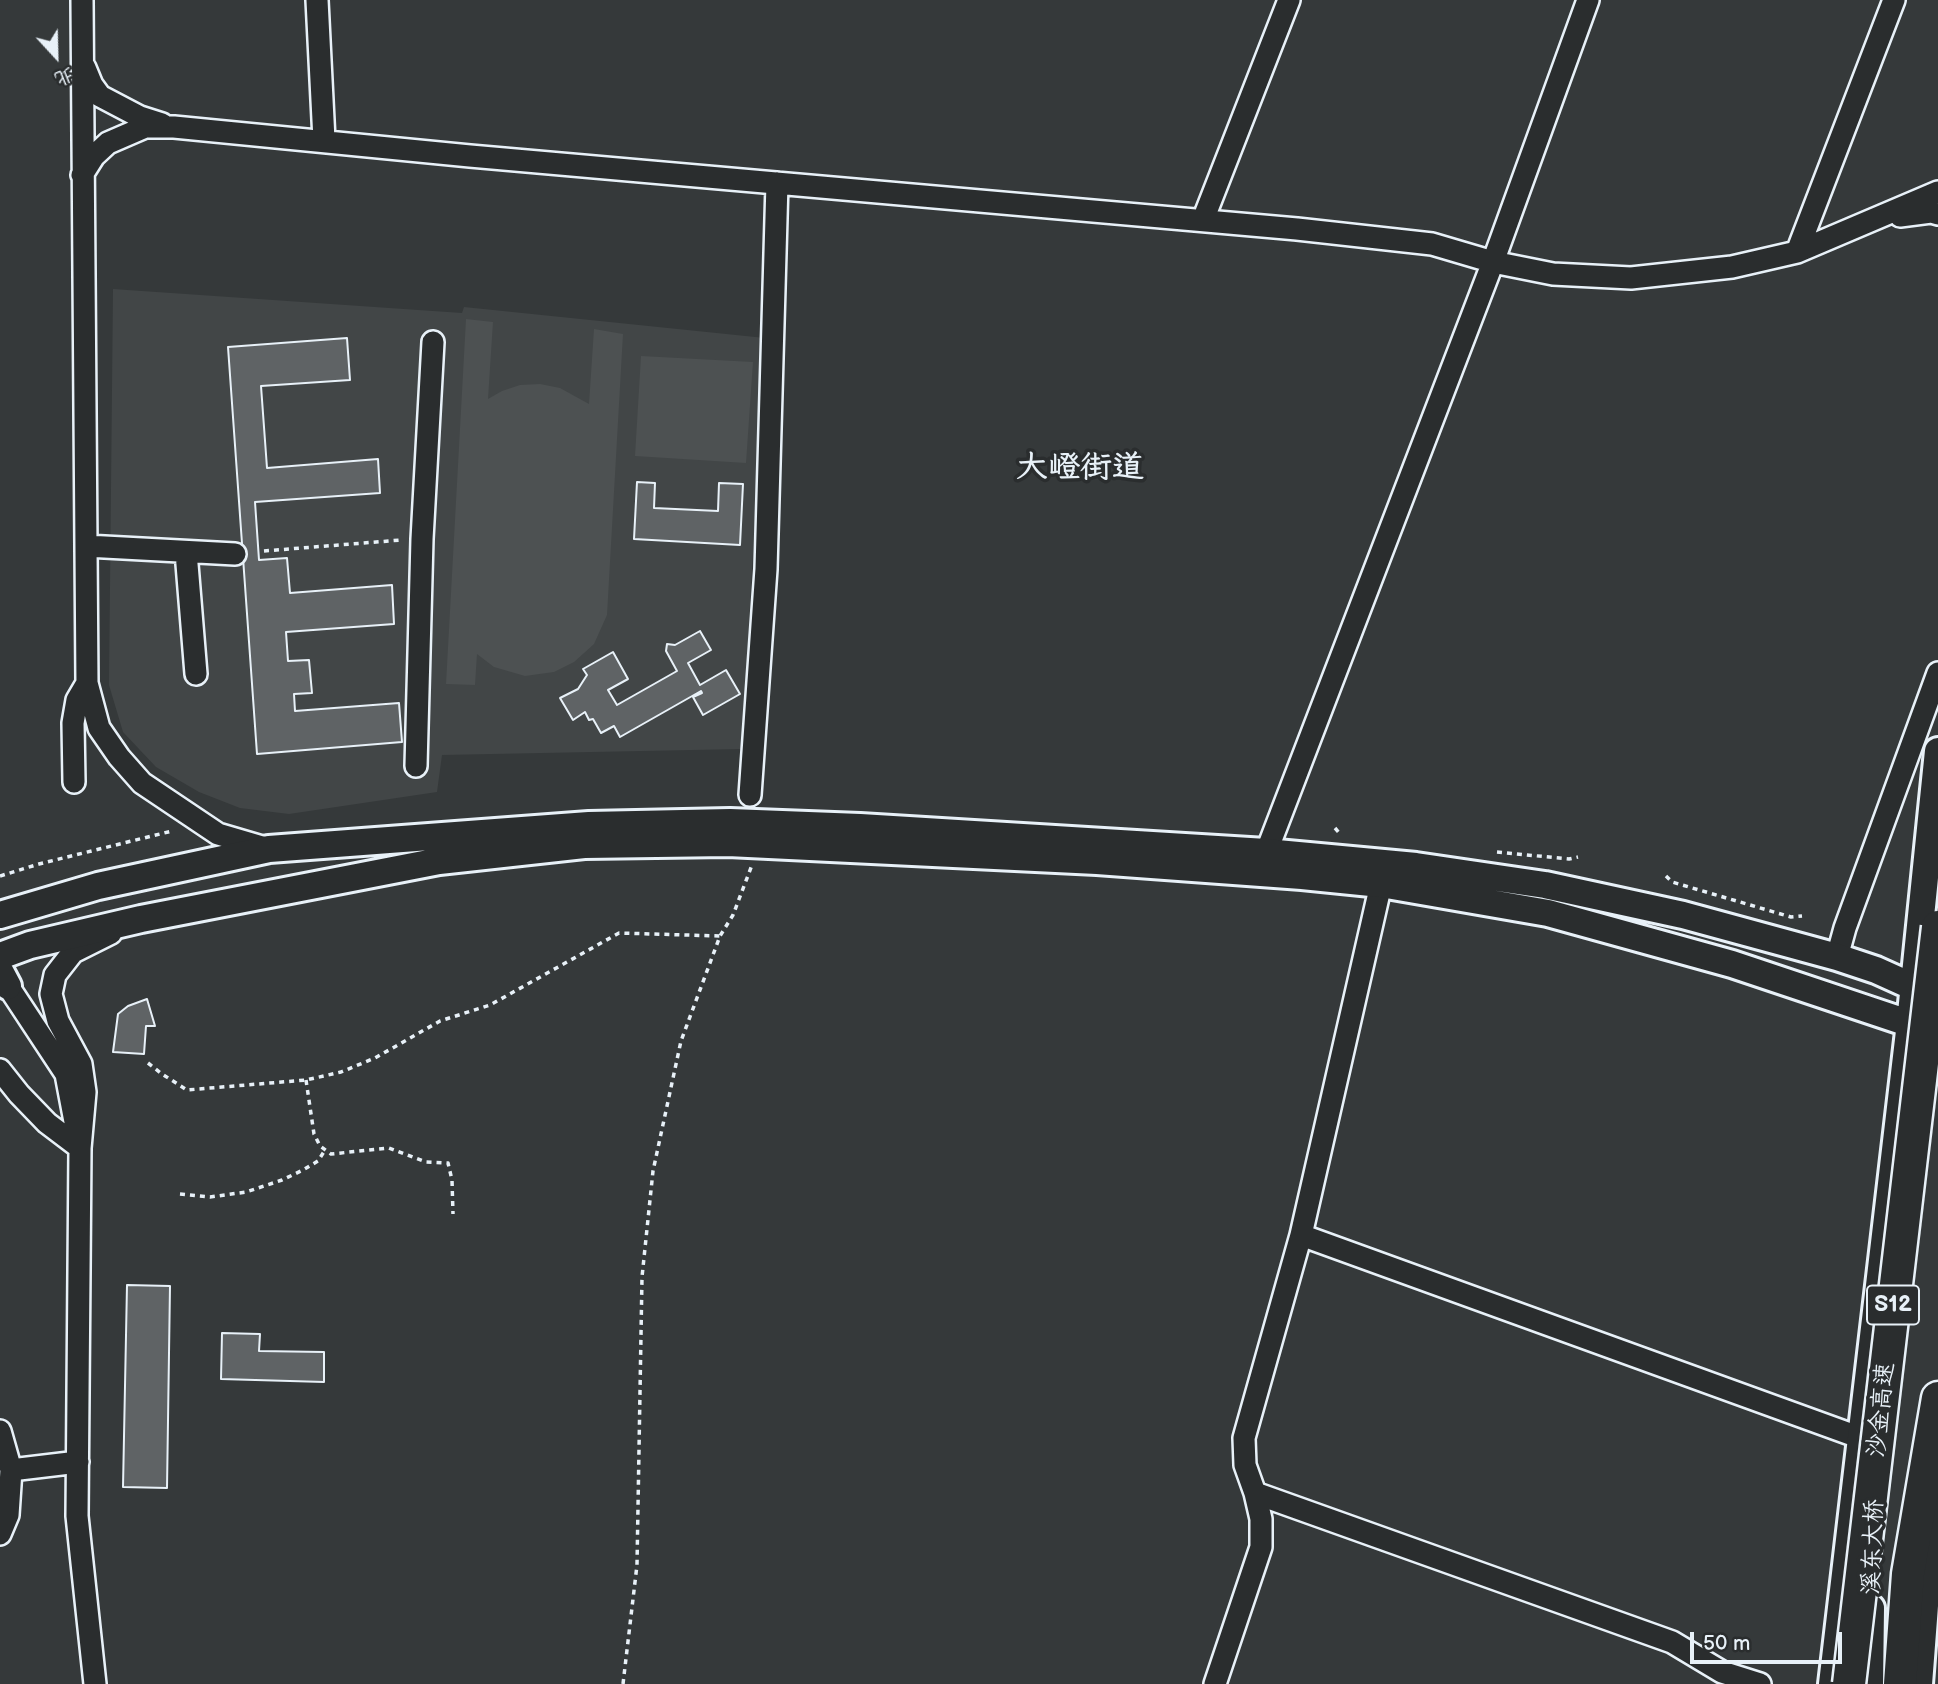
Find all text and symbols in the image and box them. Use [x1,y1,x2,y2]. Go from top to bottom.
north arrow [21,21,91,91]
text: 北 [51,62,77,90]
district label: 大嶝街道 [1016,450,1144,488]
road number: S12 [1867,1286,1919,1324]
street label: 沙金高速 [1863,1361,1901,1459]
street label: 溪东大桥 [1858,1499,1890,1595]
scale bar [1693,1618,1845,1662]
text: 50 m [1703,1631,1750,1656]

